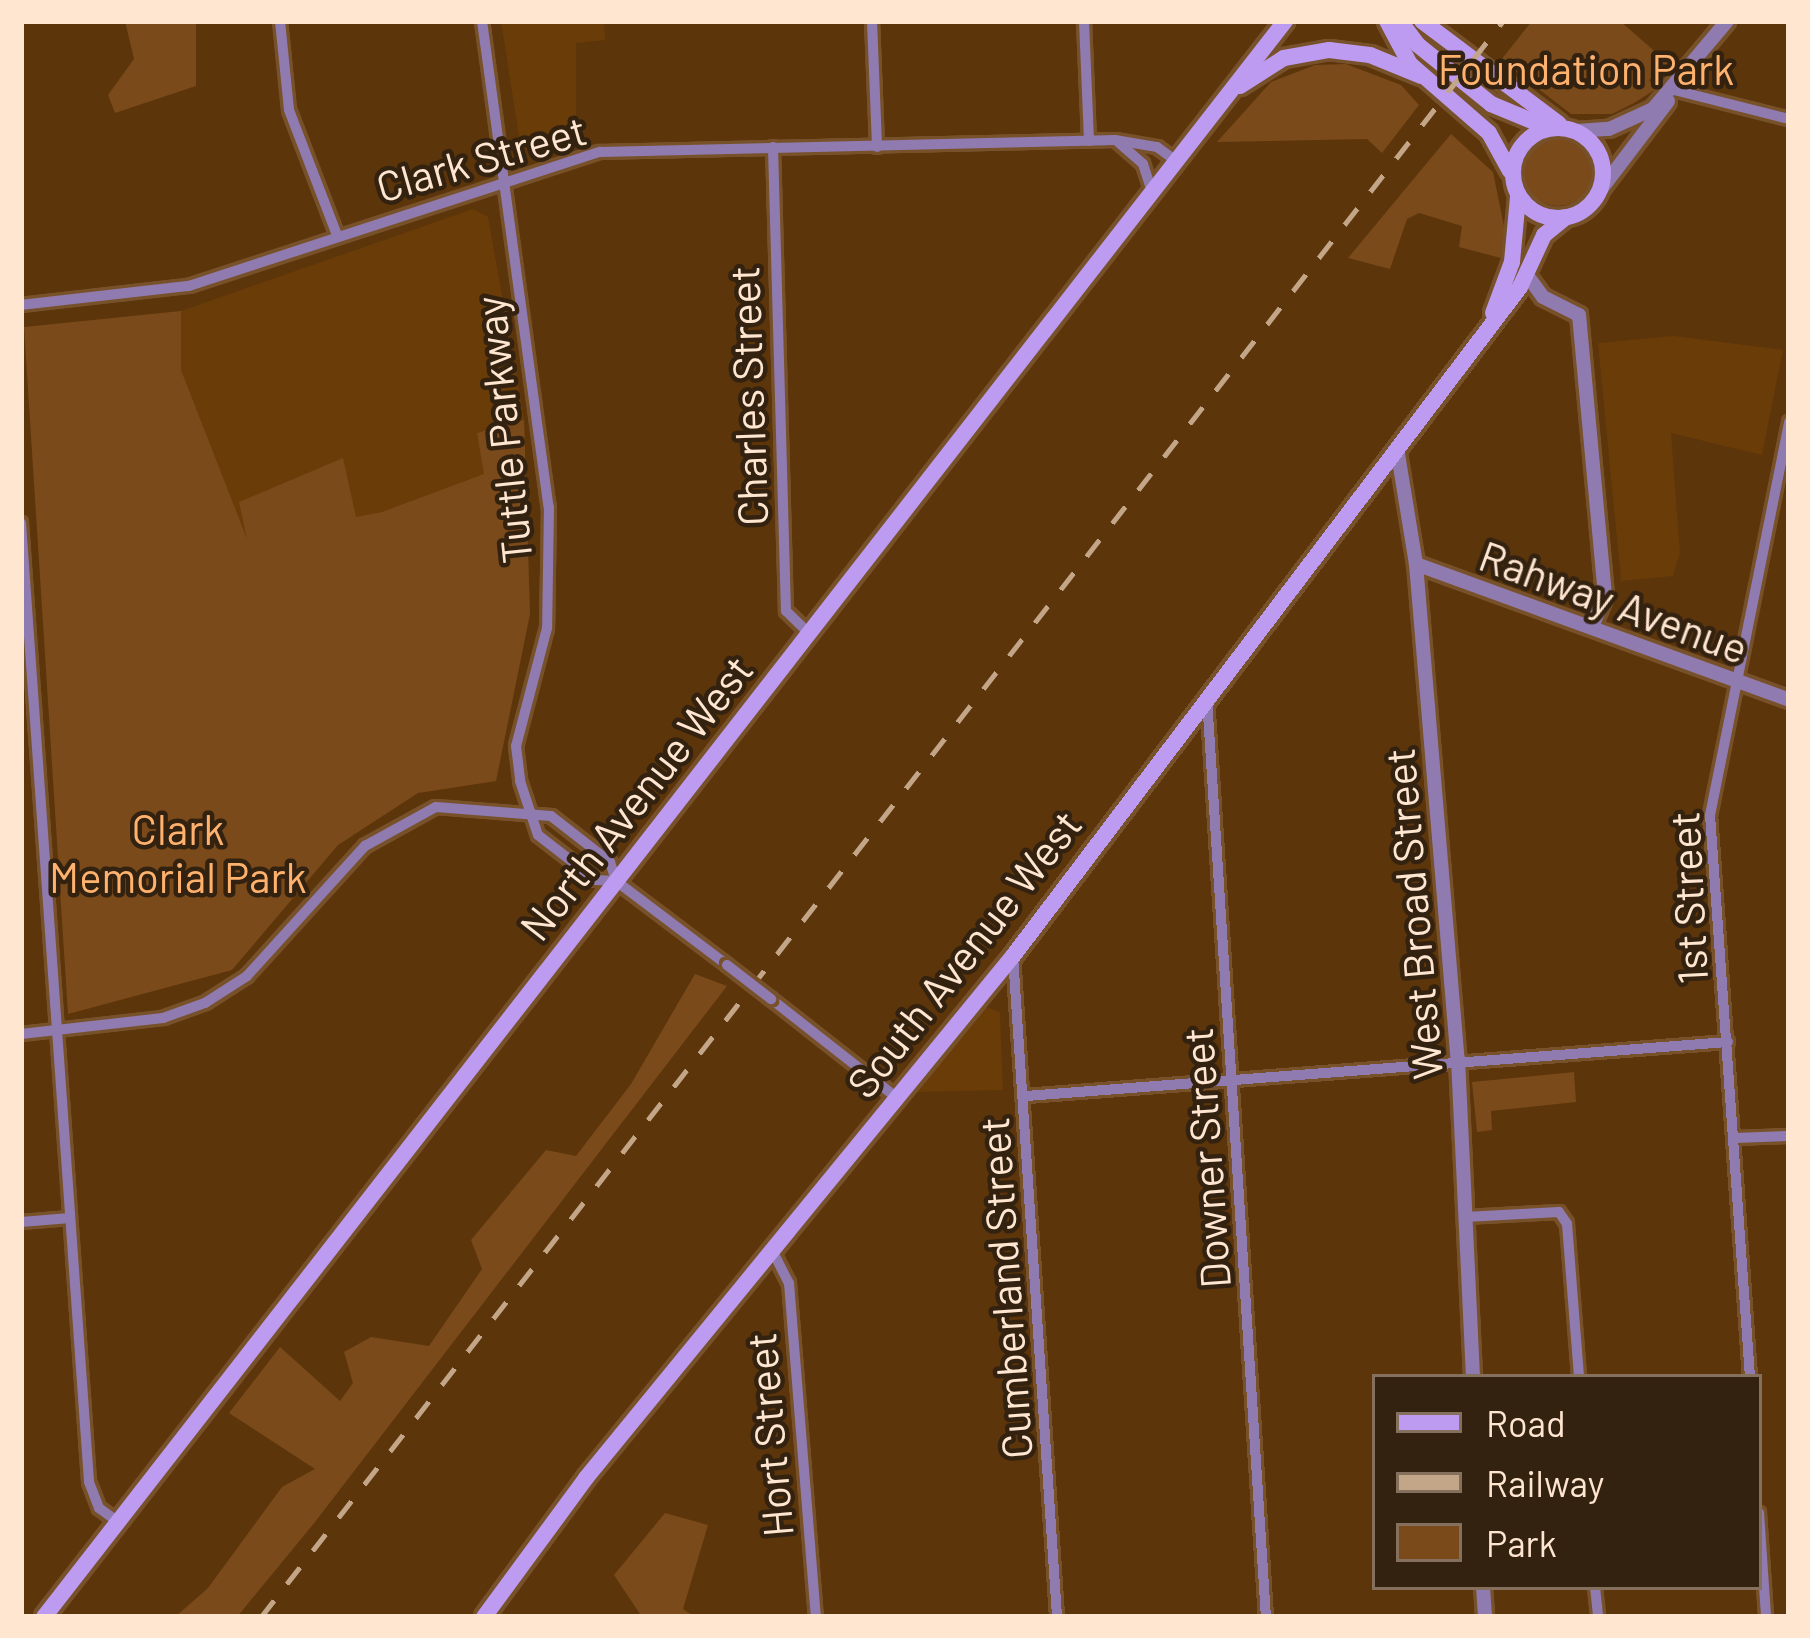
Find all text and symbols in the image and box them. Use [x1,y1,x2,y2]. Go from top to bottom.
park label: Foundation Park [1438,43,1734,93]
street label: Clark Street [370,103,592,211]
street label: Charles Street [717,265,777,527]
street label: Tuttle Parkway [463,294,541,566]
street label: Rahway Avenue [1473,529,1755,673]
street label: North Avenue West [508,645,762,949]
street label: West Broad Street [1372,746,1452,1082]
street label: South Avenue West [835,799,1091,1107]
park label: Clark Memorial Park [49,803,307,902]
street label: 1st Street [1657,810,1717,986]
street label: Downer Street [1171,1026,1239,1290]
street label: Cumberland Street [967,1115,1041,1461]
street label: Hort Street [734,1331,802,1539]
legend [1372,1374,1762,1590]
text: Road [1486,1401,1566,1444]
text: Railway [1486,1461,1604,1504]
text: Park [1486,1521,1557,1564]

